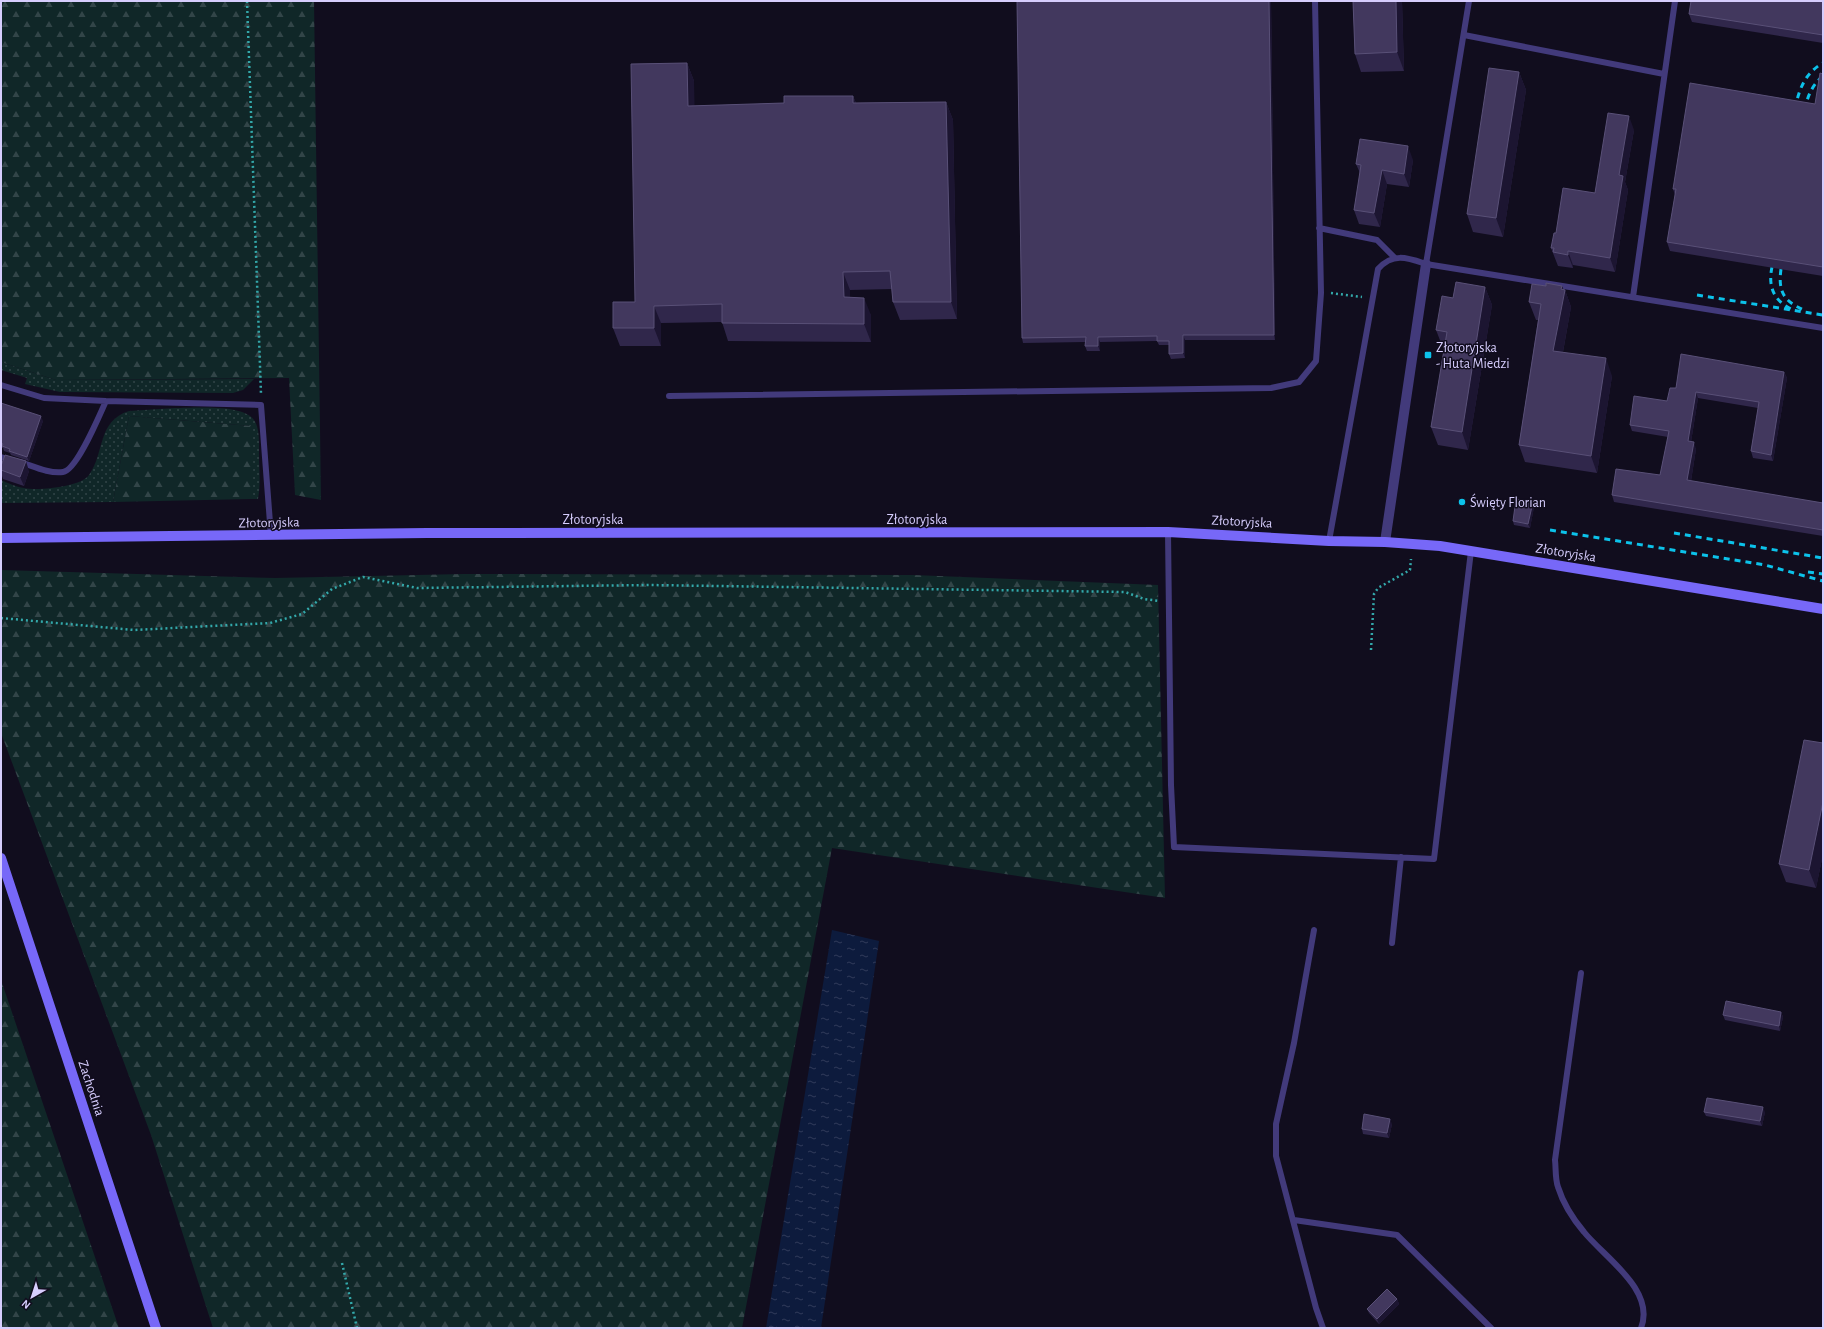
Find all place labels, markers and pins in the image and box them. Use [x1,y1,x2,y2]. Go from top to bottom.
place label: Złotoryjska - Huta Miedzi [1436,341,1510,371]
marker: Złotoryjska - Huta Miedzi [1423,350,1433,360]
place label: Święty Florian [1470,493,1546,510]
marker: Święty Florian [1457,497,1467,507]

